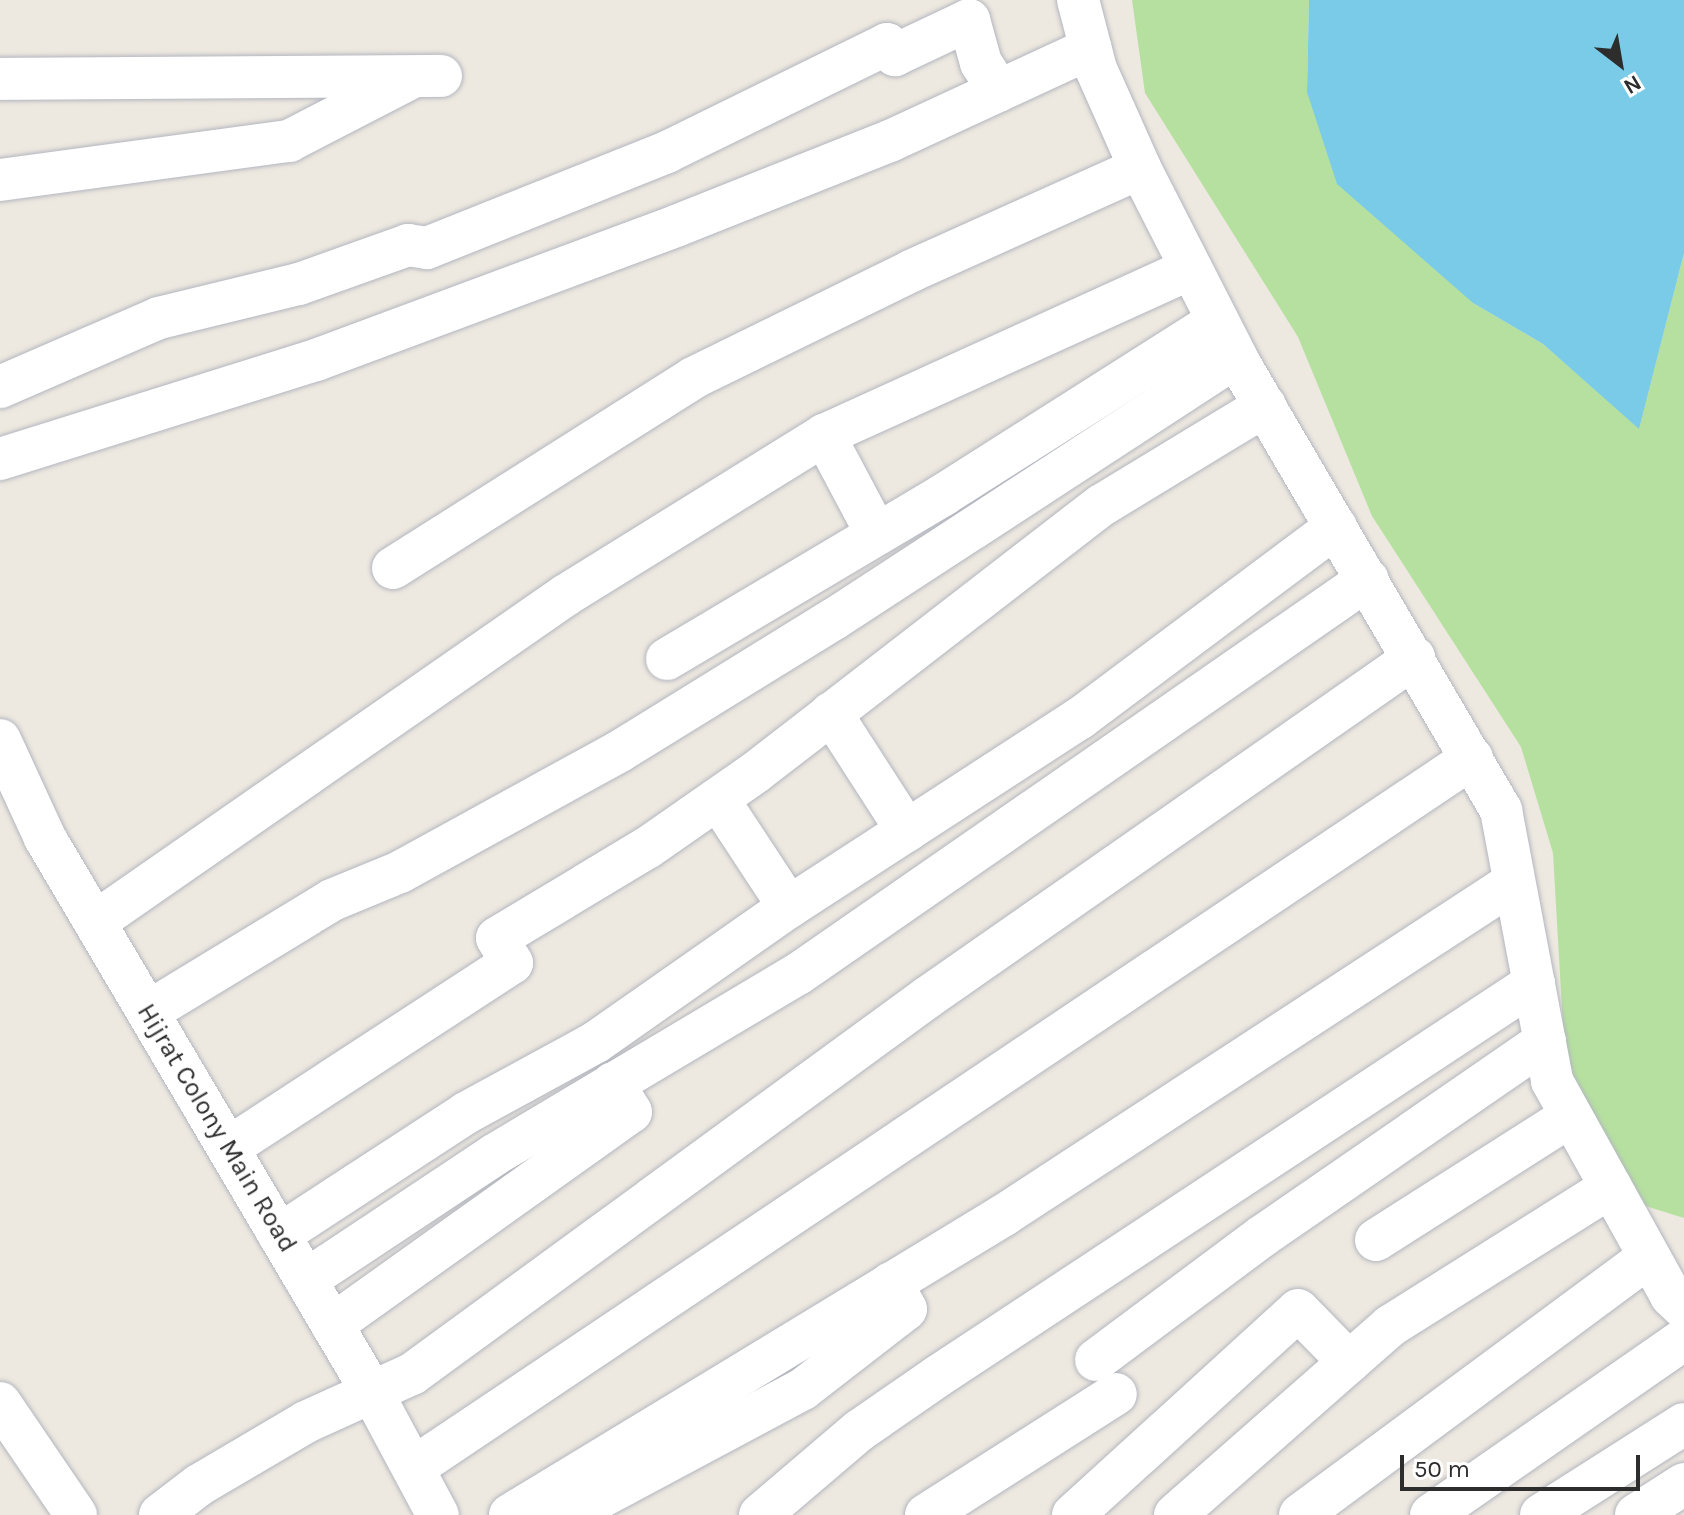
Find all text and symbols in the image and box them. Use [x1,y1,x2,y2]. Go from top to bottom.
north arrow [1580,24,1660,104]
text: N [1619,69,1646,100]
street label: Hijrat Colony Main Road [130,998,304,1258]
scale bar [1404,1439,1644,1489]
text: 50 m [1414,1455,1470,1483]

